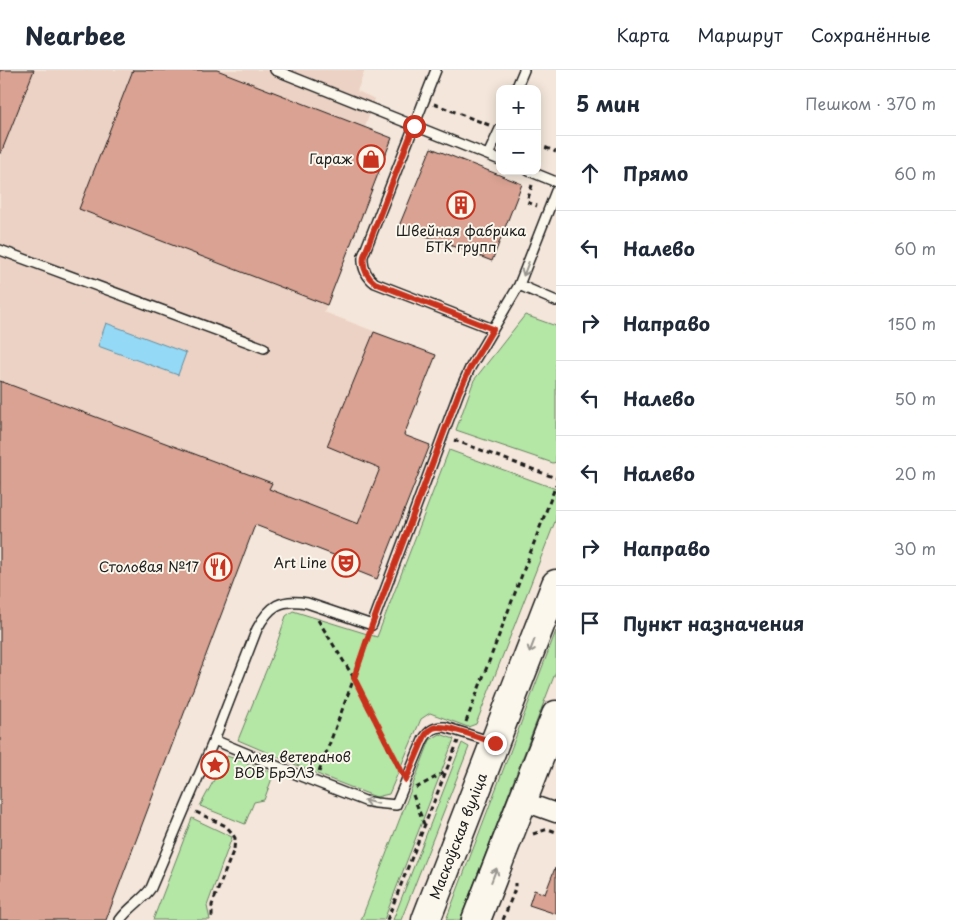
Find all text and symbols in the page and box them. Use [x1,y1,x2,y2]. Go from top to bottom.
text: Nearbee [25,17,126,53]
text: Карта [617,21,669,48]
text: Маршрут [697,21,783,48]
text: Сохранённые [811,21,931,48]
map controls [496,85,541,175]
button: + [496,85,541,130]
text: 5 мин [576,87,640,119]
text: Пешком · 370 m [805,91,936,115]
route start [403,115,426,138]
button: − [496,130,541,175]
shop icon: Гараж [356,144,386,174]
place label: Гараж [309,148,353,169]
icon: ahead [576,159,604,187]
text: Прямо [623,159,688,187]
text: 60 m [894,161,936,185]
building icon: Швейная фабрика БТК групп [446,190,476,220]
place label: Швейная фабрика БТК групп [396,220,526,257]
icon: left [576,234,604,262]
text: Налево [623,234,695,262]
text: 60 m [894,236,936,260]
one-way arrow [520,261,530,276]
icon: right [576,309,604,337]
text: Направо [623,309,710,337]
text: 150 m [888,311,936,335]
icon: left [576,384,604,412]
text: Налево [623,384,695,412]
text: 50 m [895,386,936,410]
icon: left [576,459,604,487]
text: Налево [623,459,695,487]
text: 20 m [895,461,936,485]
icon: right [576,534,604,562]
text: Направо [623,534,710,562]
text: 30 m [894,536,936,560]
theatre icon: Art Line [331,548,361,578]
restaurant icon: Столовая №17 [203,552,233,582]
place label: Art Line [274,552,327,573]
place label: Столовая №17 [99,556,200,577]
icon: arrive [576,609,604,637]
text: Пункт назначения [623,609,804,637]
one-way arrow [527,638,536,653]
route end [484,732,507,755]
place label: Аллея ветеранов ВОВ БрЭЛЗ [234,746,351,783]
place icon: Аллея ветеранов ВОВ БрЭЛЗ [200,750,230,780]
street label: Маскоўская вуліца [424,769,492,902]
one-way arrow [364,797,380,806]
one-way arrow [490,867,499,883]

